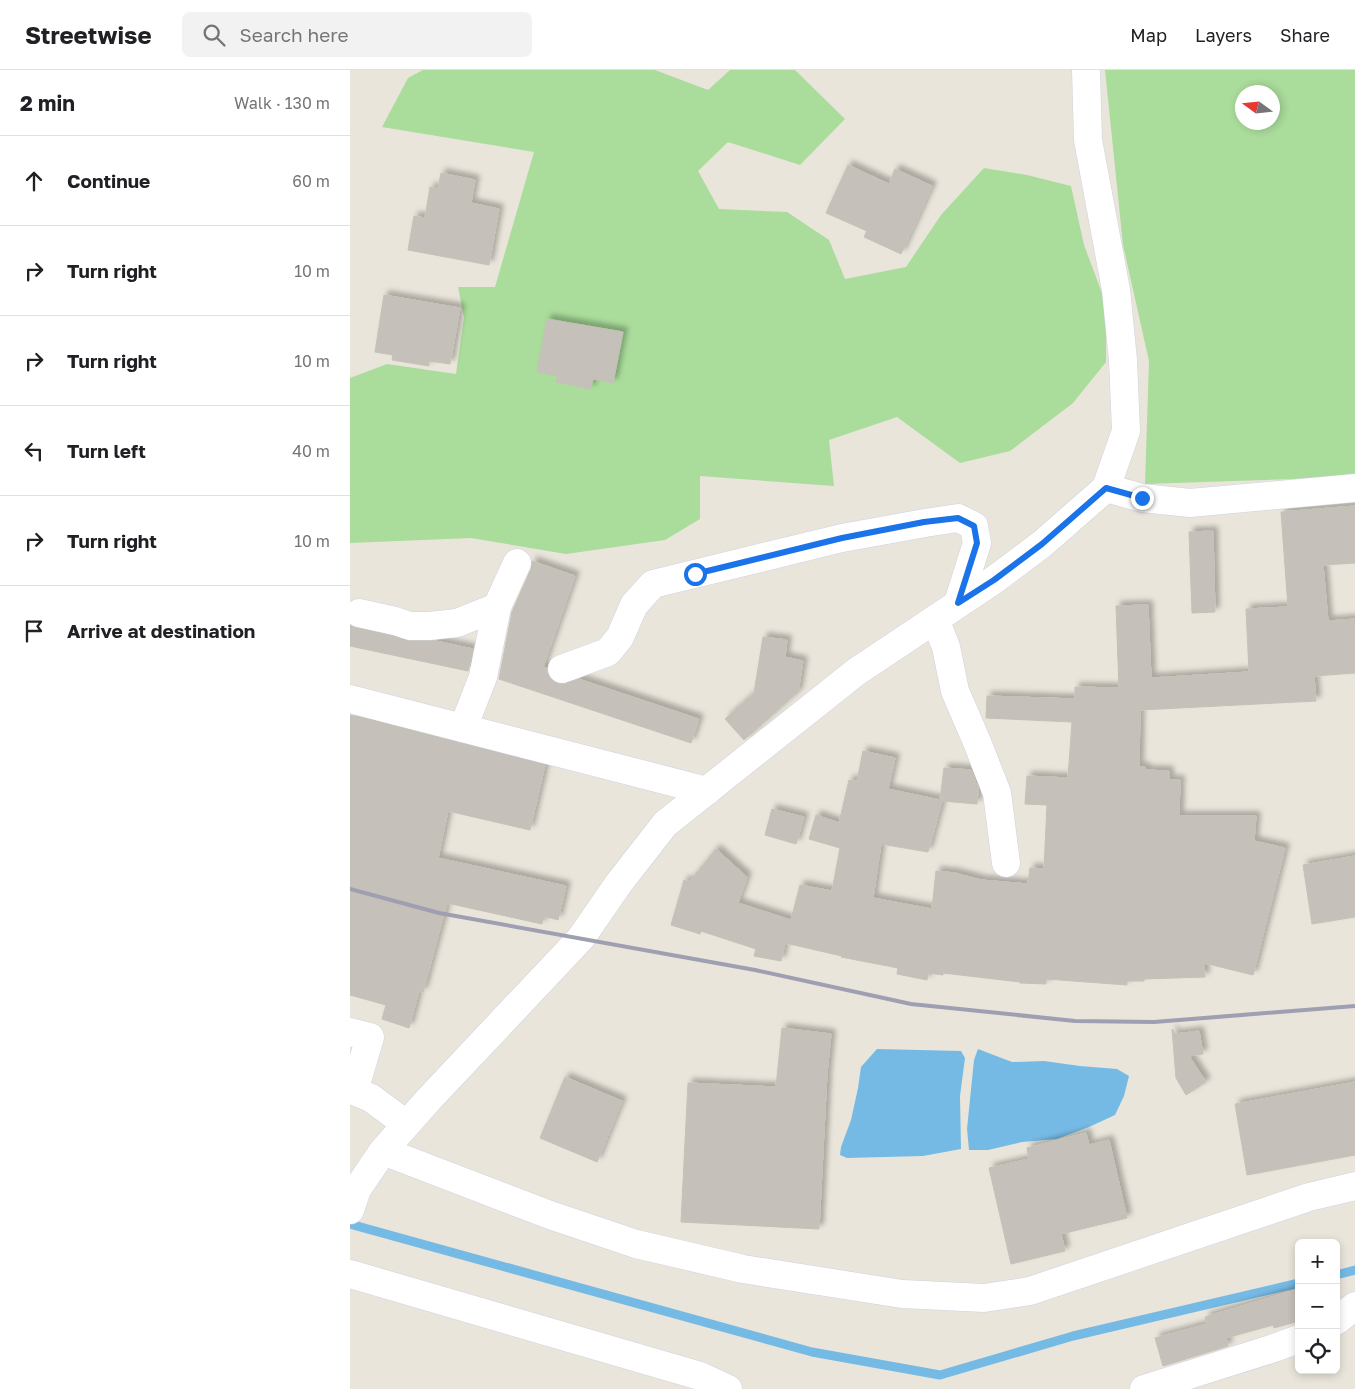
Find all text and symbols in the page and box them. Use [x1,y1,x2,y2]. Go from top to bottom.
search box [182,12,532,57]
text: Streetwise [25,20,152,49]
icon: search [200,21,228,49]
text: Search here [240,23,348,46]
text: Map [1130,24,1167,46]
text: Layers [1195,24,1252,46]
text: Share [1280,24,1330,46]
north arrow [1235,85,1280,130]
text: 2 min [20,90,75,116]
text: Walk · 130 m [234,93,330,113]
icon: ahead [20,167,48,195]
text: Continue [67,169,150,192]
text: 60 m [292,171,330,191]
icon: right [20,257,48,285]
text: Turn right [67,259,157,282]
text: 10 m [294,261,330,281]
icon: right [20,347,48,375]
text: Turn right [67,349,157,372]
text: 10 m [294,351,330,371]
icon: left [20,437,48,465]
text: Turn left [67,439,146,462]
text: 40 m [292,441,330,461]
route end [1131,487,1154,510]
icon: right [20,527,48,555]
text: Turn right [67,529,157,552]
text: 10 m [294,531,330,551]
route start [684,563,707,586]
icon: arrive [20,617,48,645]
text: Arrive at destination [67,619,255,642]
map controls [1295,1239,1340,1374]
button: + [1295,1239,1340,1284]
button: − [1295,1284,1340,1329]
button: locate [1295,1329,1340,1374]

